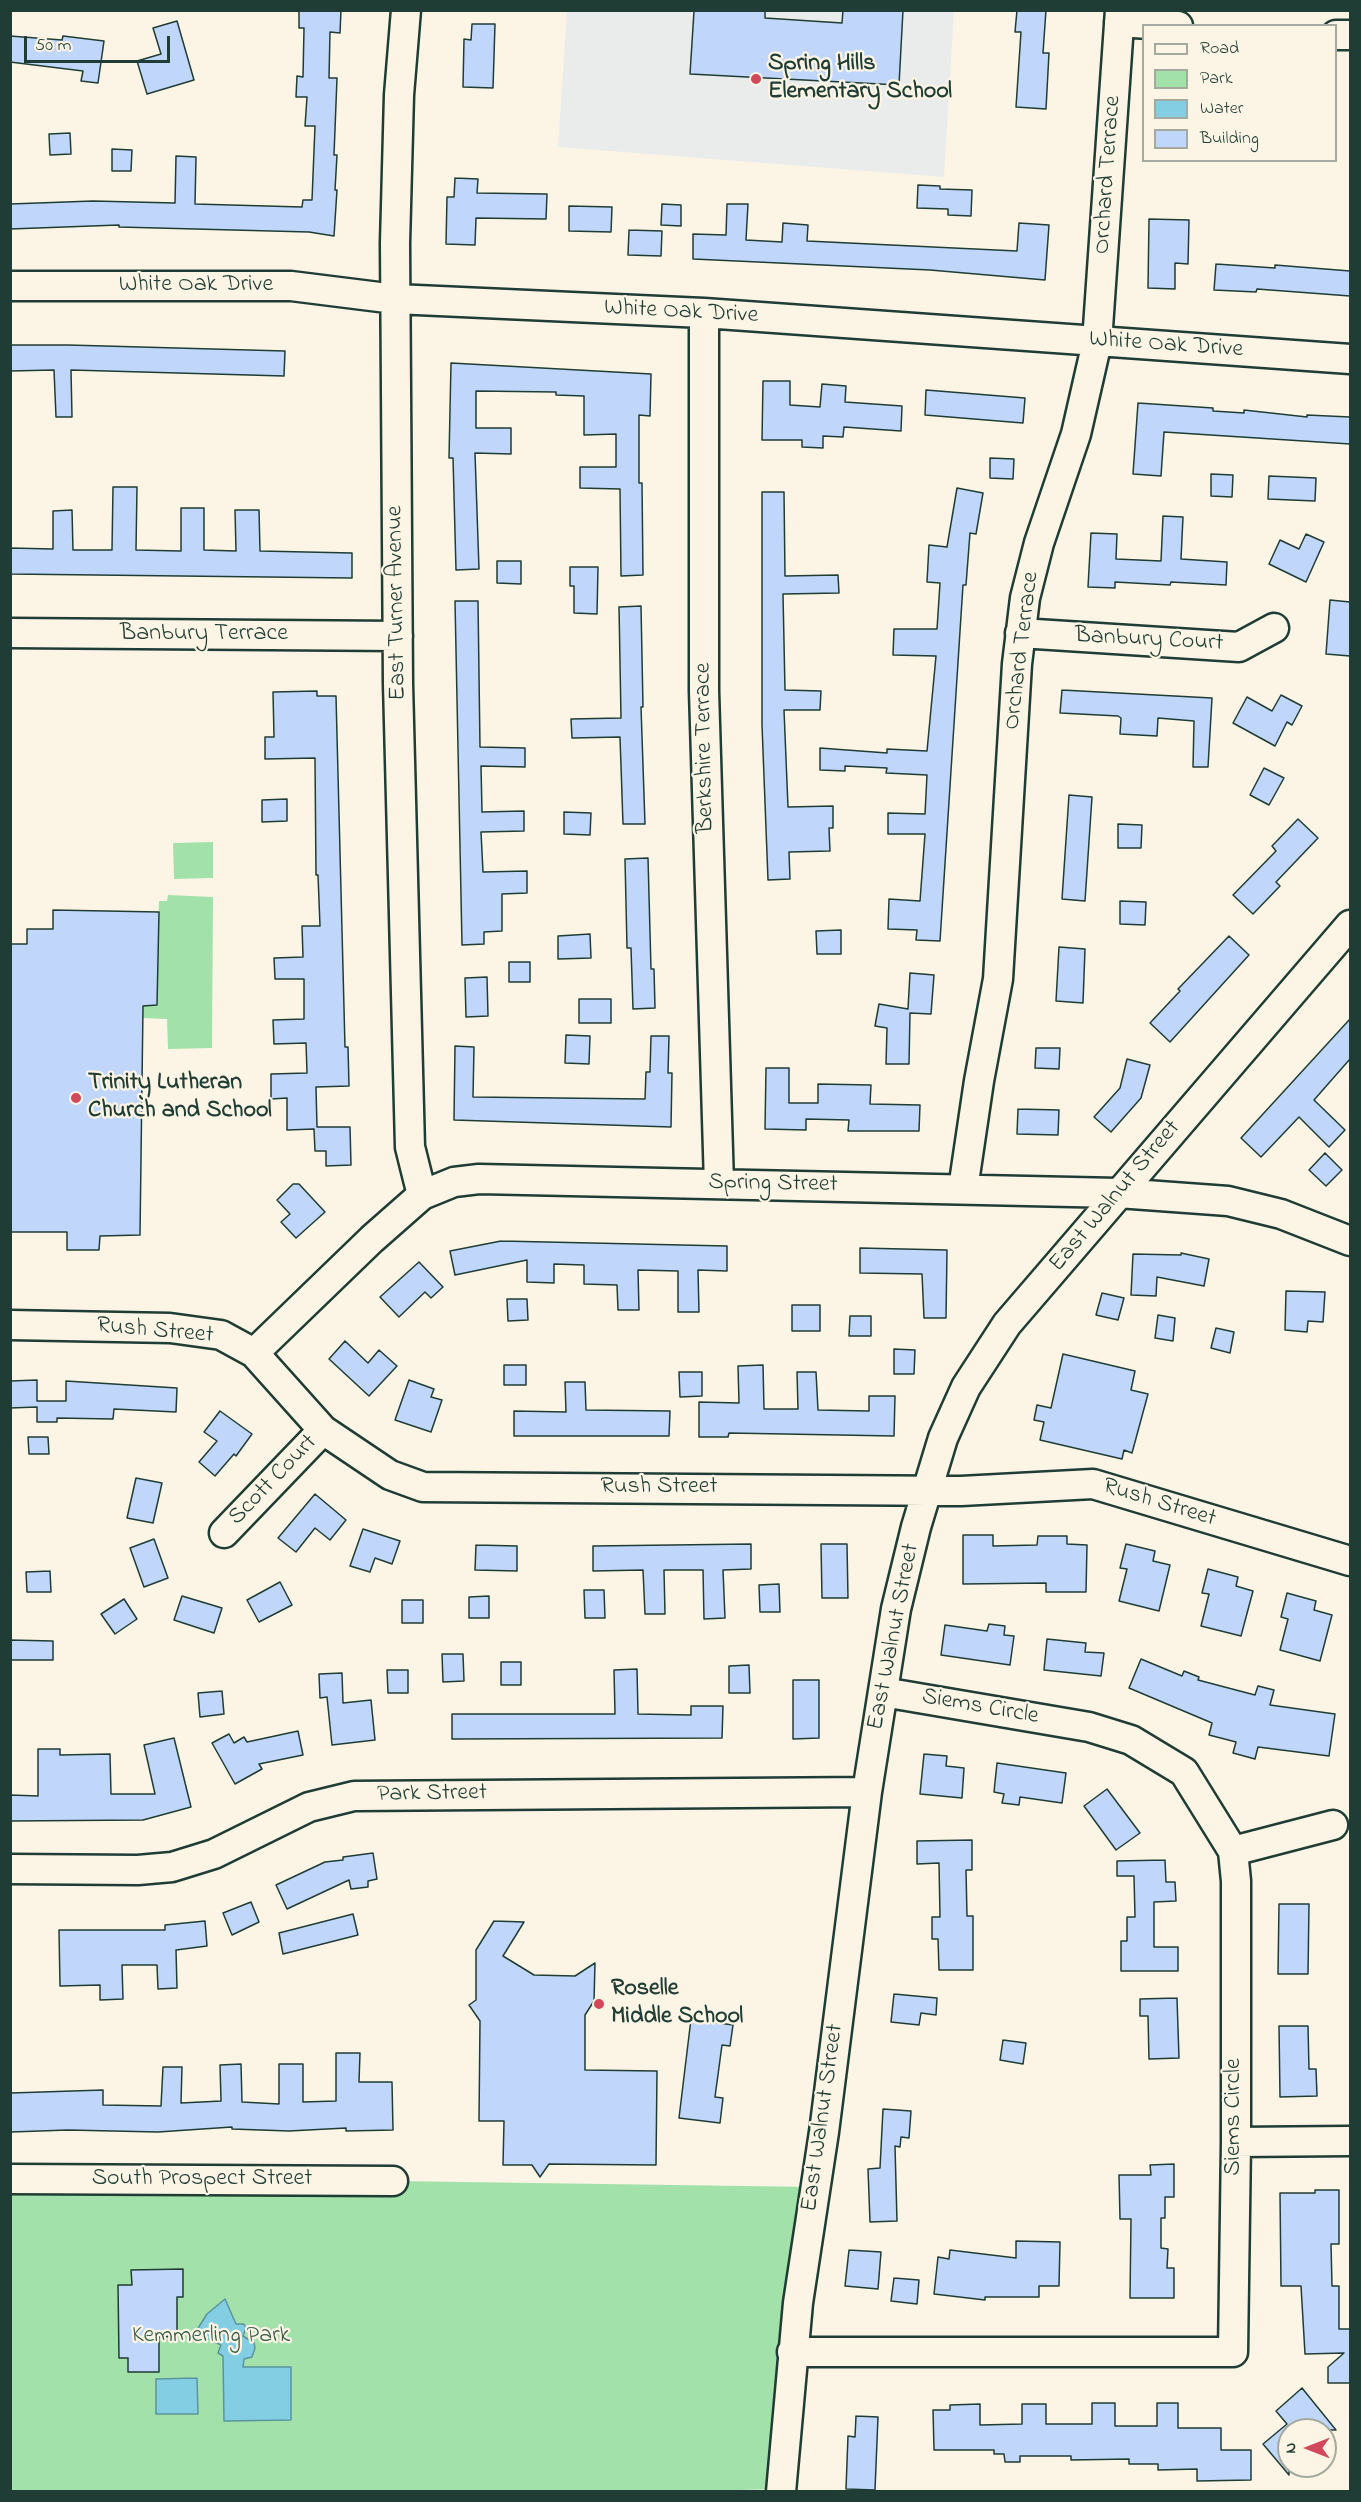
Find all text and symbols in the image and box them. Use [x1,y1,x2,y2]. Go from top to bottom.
scale bar [27,24,172,62]
legend [1142,24,1337,162]
text: 50 m [35,33,72,59]
text: Road [1200,36,1239,62]
place label: Spring Hills Elementary School [768,51,952,107]
text: Park [1200,66,1233,92]
marker: Spring Hills Elementary School [749,72,763,86]
street label: Orchard Terrace [1089,95,1129,255]
text: Water [1200,96,1243,122]
text: Building [1200,126,1259,152]
street label: White Oak Drive [119,272,273,300]
street label: White Oak Drive [603,295,759,331]
street label: White Oak Drive [1088,326,1244,366]
street label: East Turner Avenue [382,505,414,701]
street label: Orchard Terrace [999,570,1047,732]
street label: Banbury Terrace [120,621,288,649]
street label: Banbury Court [1074,623,1224,659]
street label: Berkshire Terrace [690,662,722,834]
place label: Trinity Lutheran Church and School [88,1070,272,1126]
marker: Trinity Lutheran Church and School [69,1091,83,1105]
street label: East Walnut Street [1044,1115,1188,1279]
street label: Spring Street [708,1169,838,1201]
street label: Rush Street [95,1313,215,1351]
street label: Scott Court [224,1429,324,1533]
street label: Rush Street [1099,1473,1219,1535]
street label: Rush Street [600,1474,718,1502]
street label: East Walnut Street [863,1541,927,1733]
street label: Siems Circle [920,1684,1040,1732]
street label: Park Street [377,1780,487,1810]
place label: Roselle Middle School [611,1976,743,2032]
marker: Roselle Middle School [592,1997,606,2011]
street label: East Walnut Street [797,2022,851,2214]
street label: Siems Circle [1221,2058,1249,2176]
street label: South Prospect Street [92,2166,312,2194]
park label: Kemmerling Park [132,2323,290,2351]
north arrow [1277,2418,1337,2478]
text: N [1279,2443,1303,2453]

